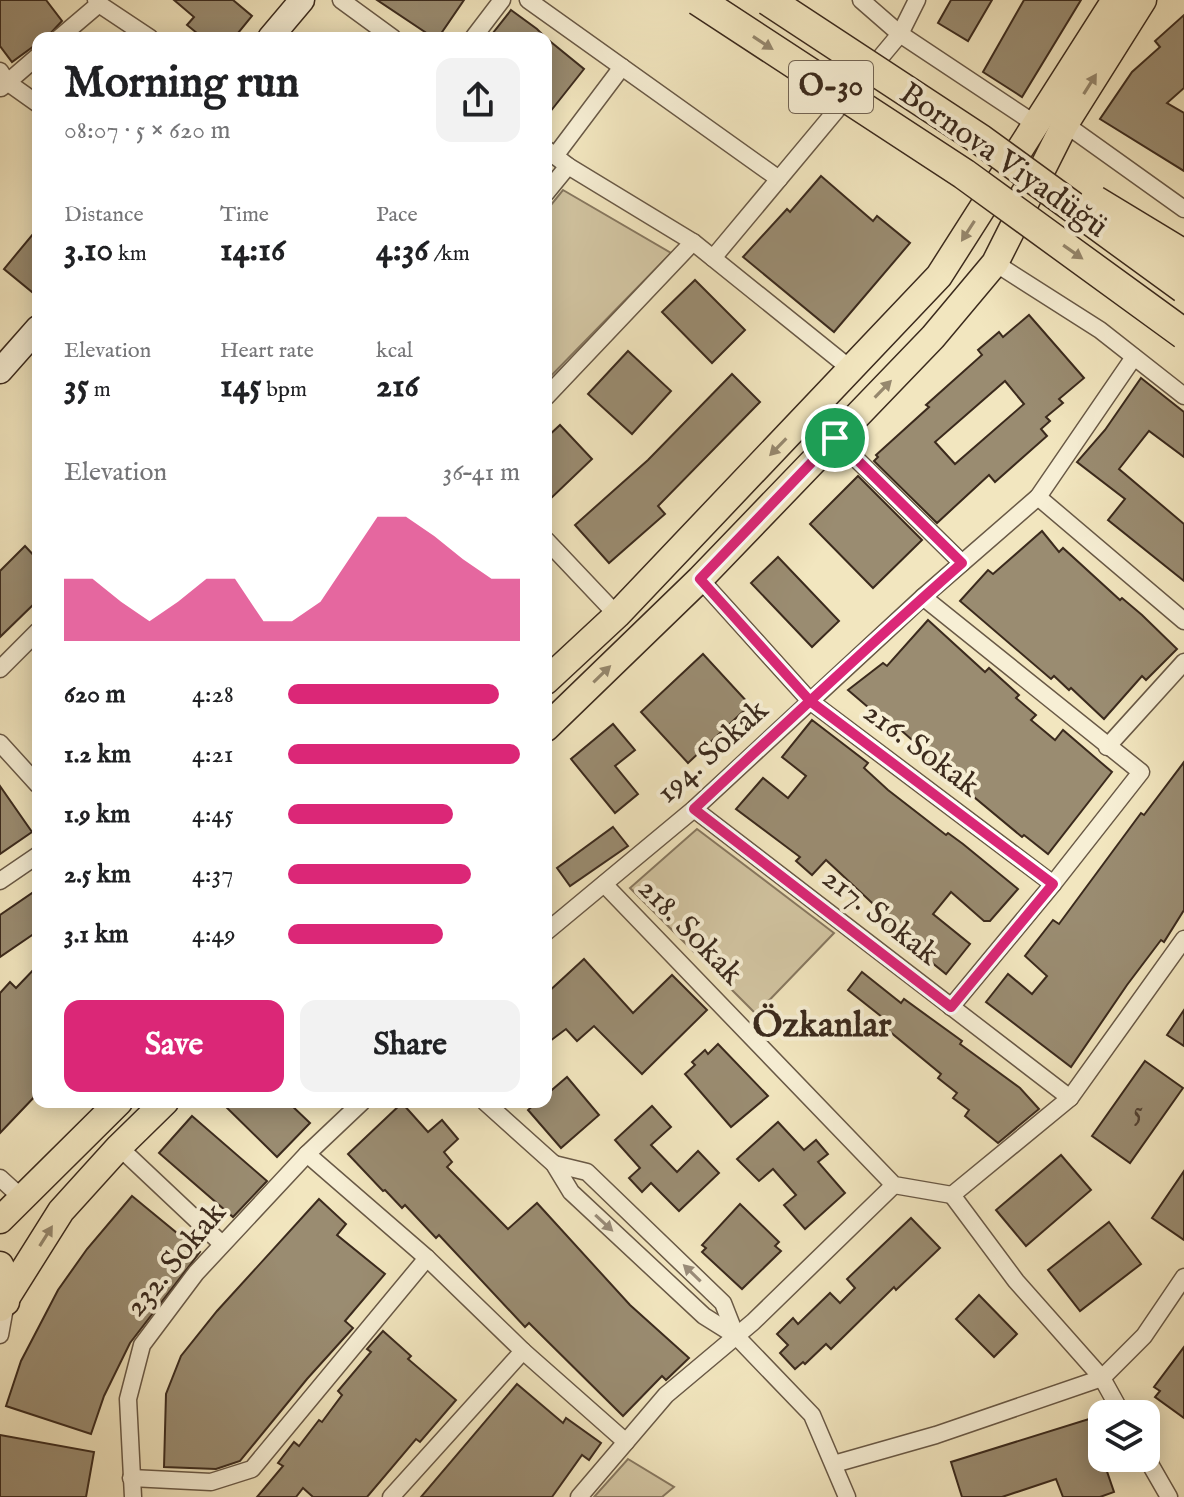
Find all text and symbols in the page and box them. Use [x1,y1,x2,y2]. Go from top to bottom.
one-way arrow [752,35,774,49]
text: Morning run [64,56,299,112]
button: share [436,58,520,142]
road number: O-30 [789,61,873,113]
one-way arrow [1083,73,1097,95]
street label: Bornova Viyadüğü [891,74,1115,248]
text: 08:07 · 5 × 620 m [64,114,231,147]
text: Distance [64,201,144,229]
text: Time [220,201,269,229]
text: Pace [376,201,418,229]
one-way arrow [961,221,976,242]
text: 3.10 [64,229,113,272]
text: 14:16 [220,229,285,272]
text: 4:36 [376,229,429,272]
text: km [113,240,147,268]
text: /km [429,240,470,268]
one-way arrow [1063,244,1084,259]
text: Elevation [64,337,151,365]
text: Heart rate [220,337,314,365]
text: kcal [376,337,413,365]
text: 35 [64,365,89,408]
text: 145 [220,365,262,408]
text: 216 [376,365,419,408]
text: m [89,376,111,404]
text: bpm [262,376,307,404]
one-way arrow [873,380,891,399]
pin [801,404,869,472]
icon: arrive [813,416,857,460]
one-way arrow [770,437,788,456]
text: Elevation [64,456,167,489]
text: 36–41 m [442,456,520,489]
one-way arrow [592,665,611,684]
text: 620 m [64,678,126,711]
text: 4:28 [192,678,234,711]
street label: 194. Sokak [648,690,778,813]
street label: 216. Sokak [854,693,988,808]
text: 1.2 km [64,738,131,771]
text: 4:21 [192,738,234,771]
text: 1.9 km [64,798,130,831]
text: 4:45 [192,798,234,831]
text: 2.5 km [64,858,131,891]
text: 4:37 [192,858,233,891]
street label: 217. Sokak [813,859,947,976]
street label: 218. Sokak [628,869,752,995]
text: 3.1 km [64,918,129,951]
text: 4:49 [192,918,236,951]
button: Save [64,1000,284,1092]
button: Share [300,1000,520,1092]
district label: Özkanlar [752,1003,892,1049]
house number: 5 [1133,1095,1143,1130]
street label: 232. Sokak [116,1194,236,1326]
one-way arrow [595,1214,614,1232]
one-way arrow [39,1225,53,1247]
one-way arrow [683,1265,702,1283]
map controls [1088,1400,1160,1472]
button: layers [1088,1400,1160,1472]

